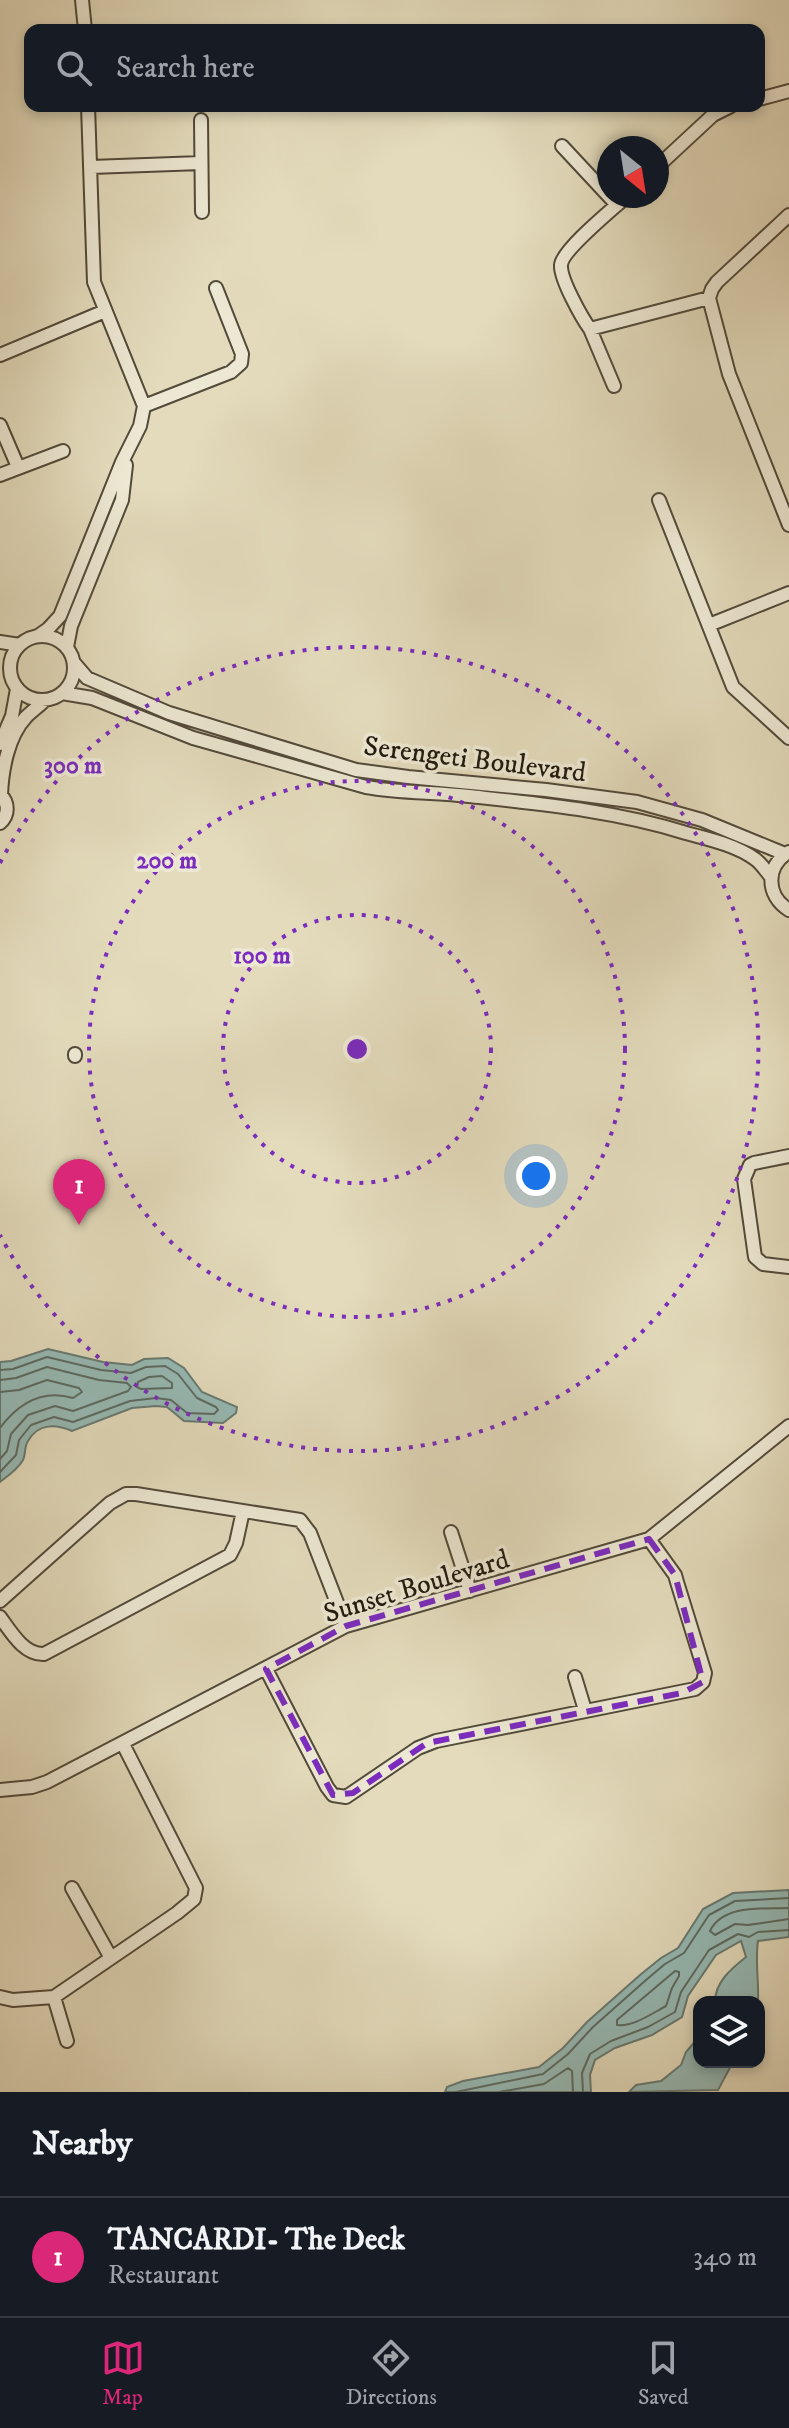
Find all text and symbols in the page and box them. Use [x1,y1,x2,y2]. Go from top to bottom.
search box [24,24,765,112]
icon: search [52,46,96,90]
text: Search here [116,50,255,87]
north arrow [597,136,669,208]
street label: Serengeti Boulevard [362,728,588,790]
text: 300 m [44,751,102,781]
text: 200 m [137,846,197,876]
text: 100 m [233,941,291,971]
centre of rings [343,1035,371,1063]
your location [516,1156,556,1196]
pin: 1 [53,1159,105,1225]
street label: Sunset Boulevard [319,1542,513,1631]
map controls [693,1996,765,2068]
button: layers [693,1996,765,2068]
text: Nearby [32,2123,133,2165]
text: TANCARDI- The Deck [108,2222,405,2259]
text: 1 [53,2241,63,2274]
text: 340 m [693,2241,757,2274]
text: Restaurant [108,2259,219,2292]
tab: Map [101,2336,145,2411]
tab: Directions [346,2336,437,2411]
tab: Saved [638,2336,688,2411]

